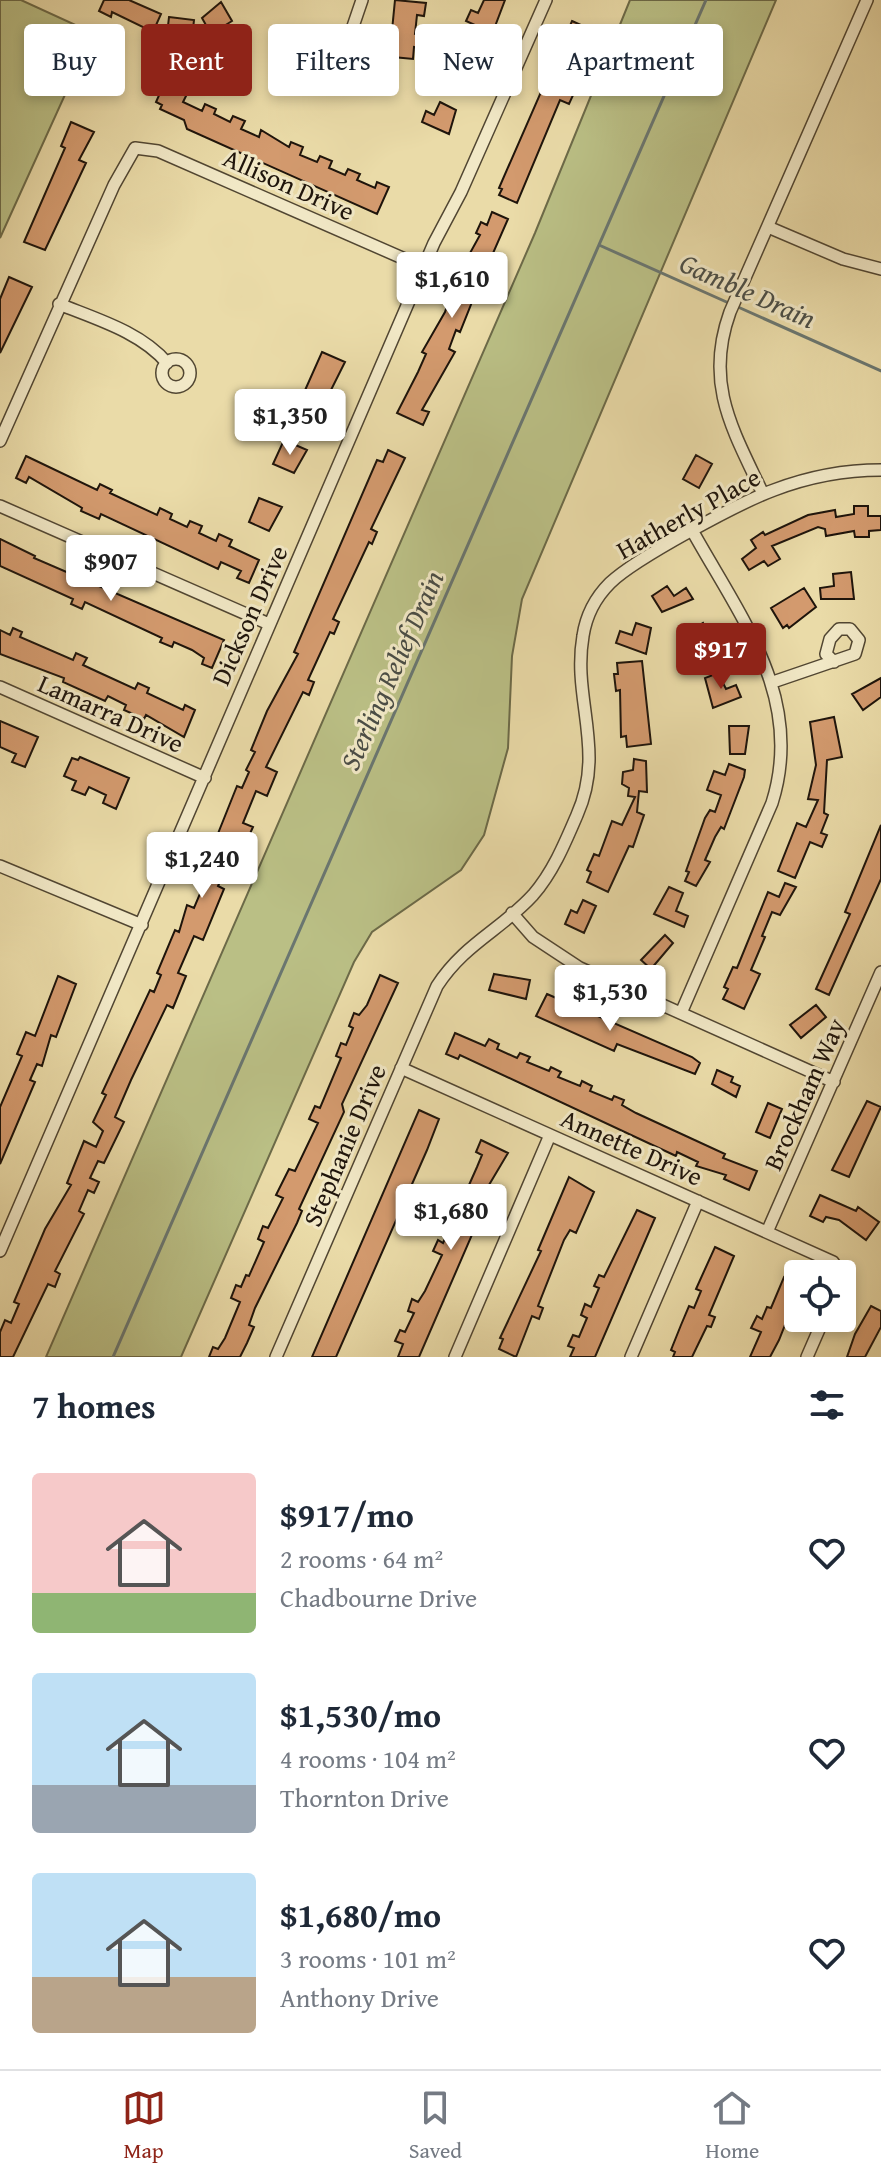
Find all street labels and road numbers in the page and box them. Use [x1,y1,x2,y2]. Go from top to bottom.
street label: Allison Drive [217,138,361,230]
street label: Hatherly Place [609,457,767,569]
street label: Dickson Drive [201,539,297,691]
street label: Lamarra Drive [32,663,190,763]
street label: Brockham Way [753,1012,855,1176]
street label: Stephanie Drive [292,1058,396,1232]
street label: Annette Drive [555,1098,709,1196]

